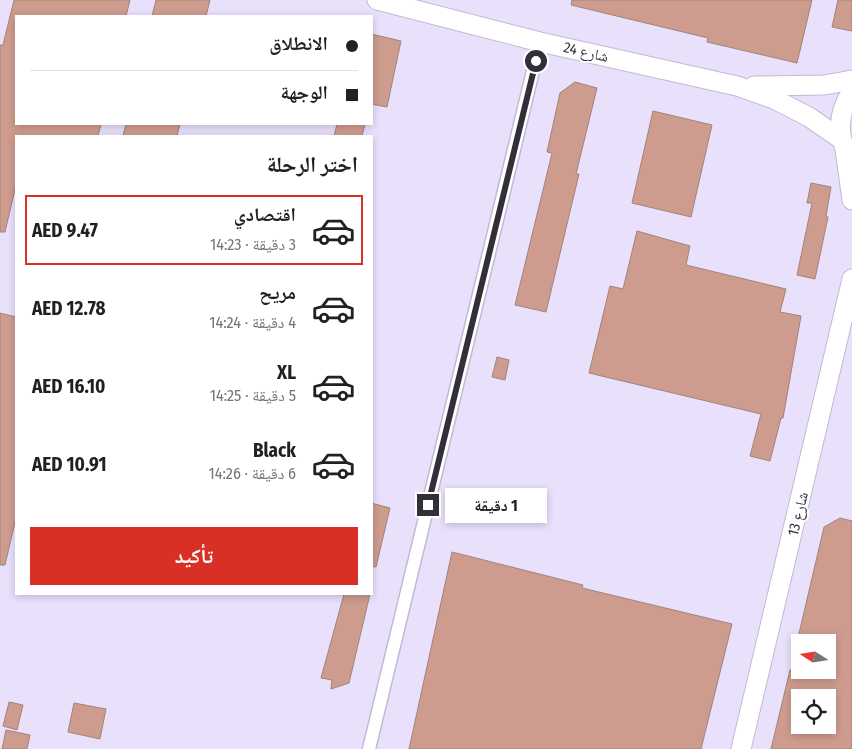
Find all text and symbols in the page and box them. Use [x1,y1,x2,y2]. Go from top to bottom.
text: الانطلاق [269,32,328,55]
street label: شارع 24 [562,38,610,67]
route start [525,50,547,72]
text: الوجهة [280,81,328,104]
text: اختر الرحلة [267,151,358,178]
text: اقتصادي [234,203,296,226]
icon: car [311,208,356,253]
text: AED 9.47 [32,219,98,242]
text: 3 دقيقة · 14:23 [210,235,296,254]
text: مريح [259,281,296,304]
icon: car [311,286,356,331]
text: AED 12.78 [32,297,106,320]
text: 4 دقيقة · 14:24 [209,313,296,332]
text: XL [277,361,296,384]
icon: car [311,364,356,409]
text: AED 16.10 [32,375,105,398]
text: 5 دقيقة · 14:25 [210,386,296,405]
text: Black [253,439,296,462]
icon: car [311,442,356,487]
text: AED 10.91 [32,453,107,476]
text: 6 دقيقة · 14:26 [208,464,296,483]
callout: 1 دقيقة [446,488,548,522]
street label: شارع 13 [784,490,813,538]
route end [417,494,439,516]
text: 1 دقيقة [474,496,518,515]
button: تأكيد [30,527,358,585]
north arrow [791,634,836,679]
map controls [791,634,836,734]
button: locate [791,689,836,734]

